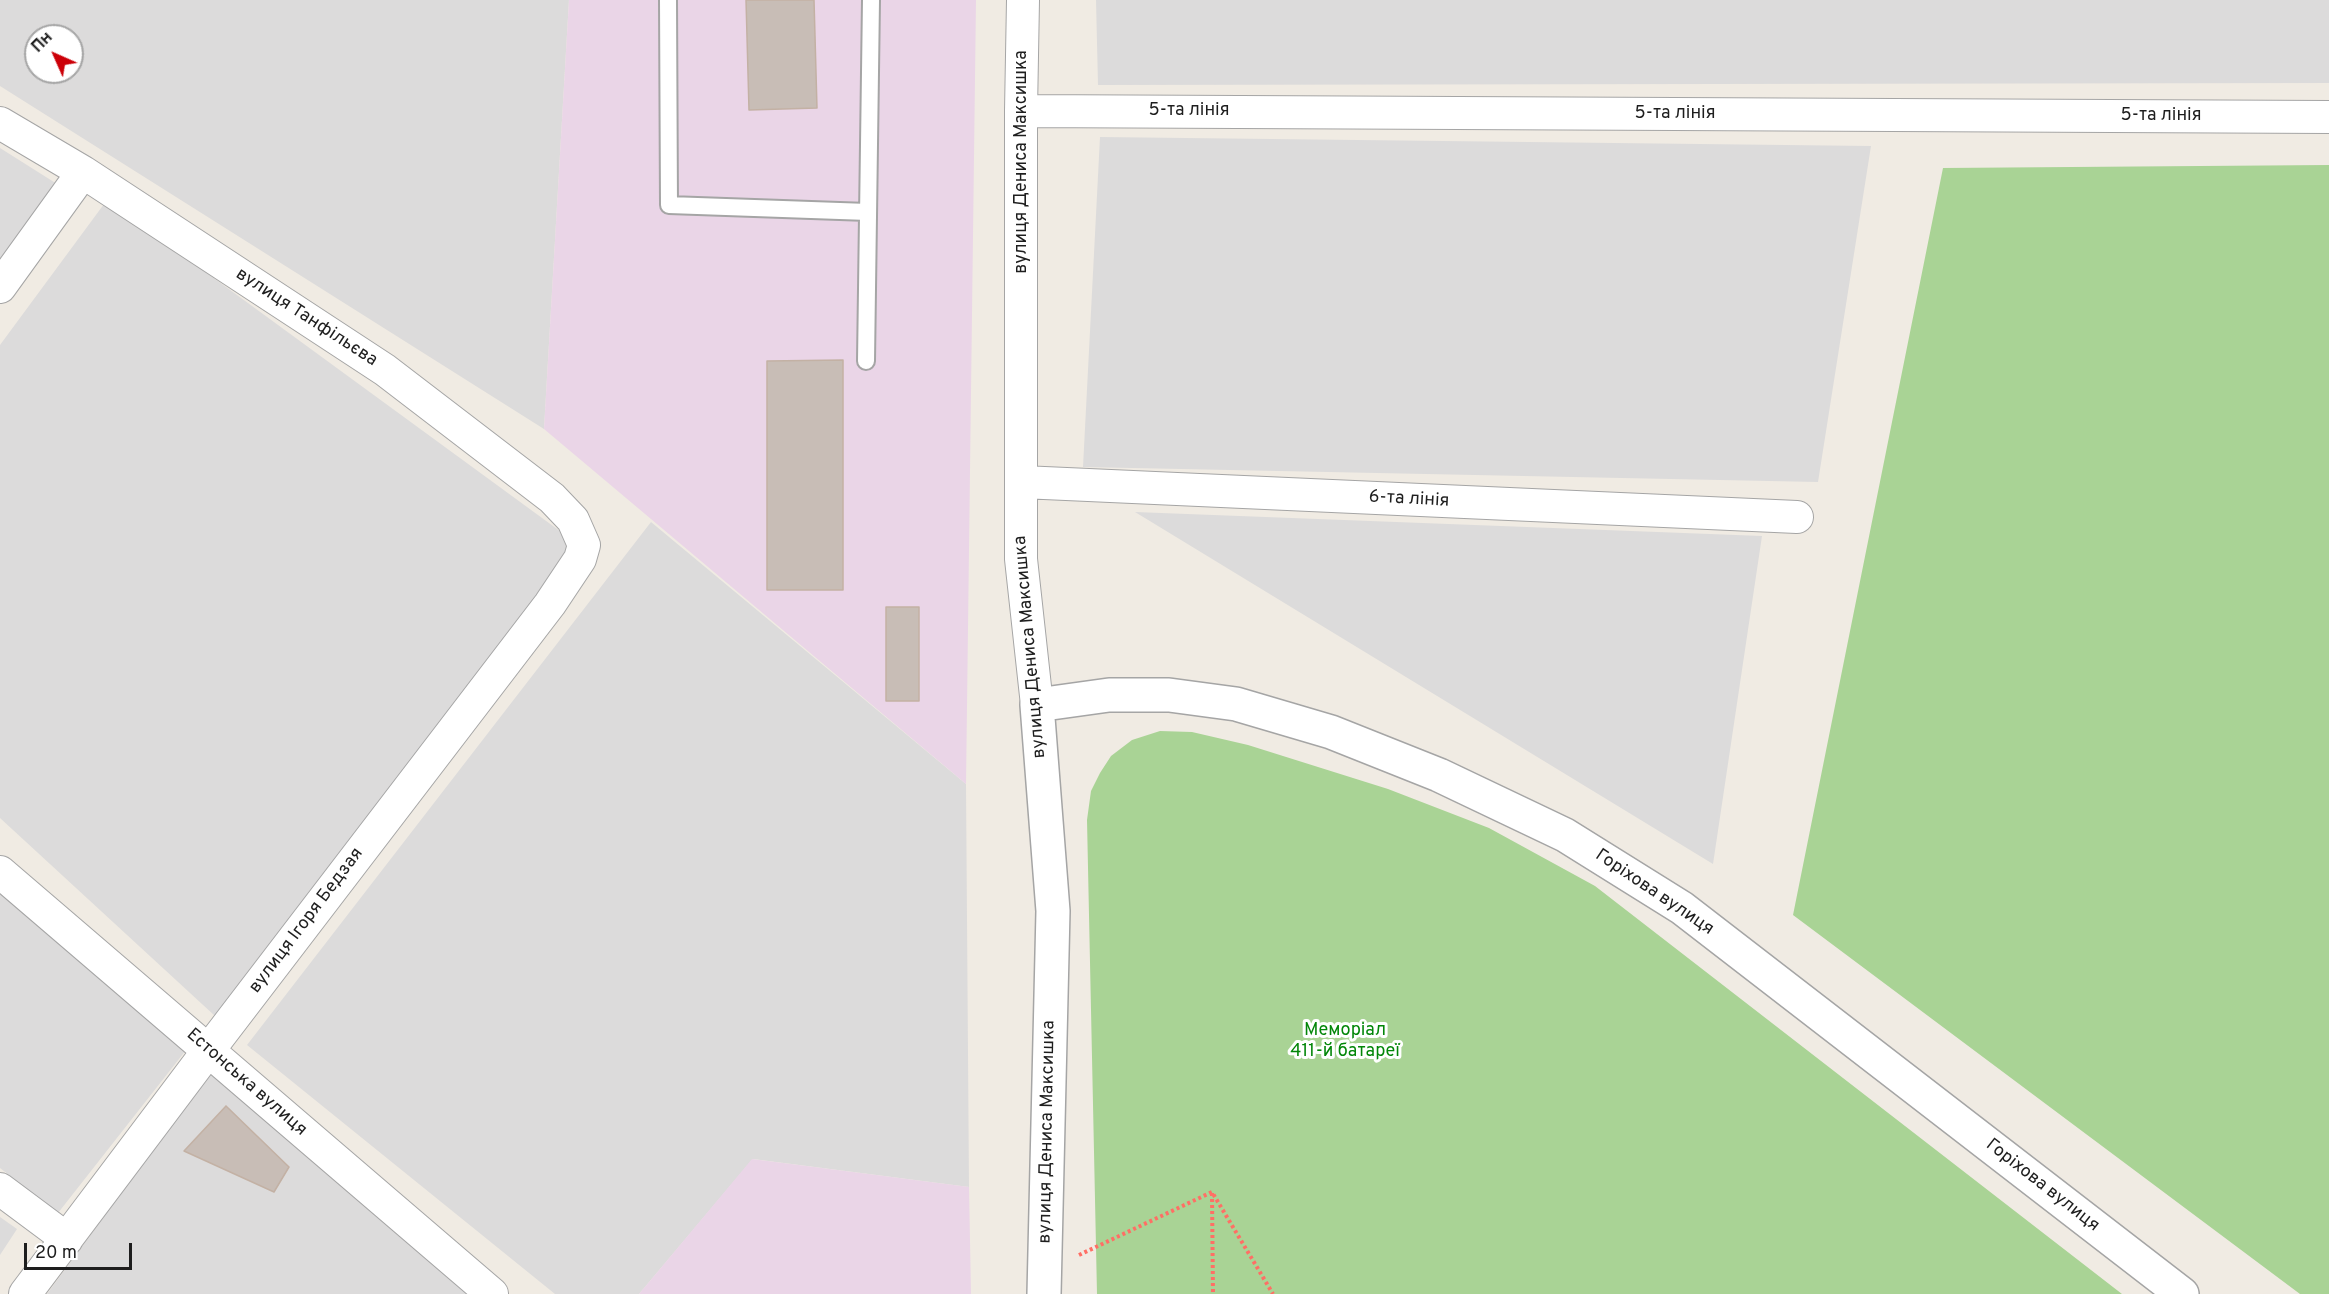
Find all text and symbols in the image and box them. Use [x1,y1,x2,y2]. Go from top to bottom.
north arrow [24,24,84,84]
text: Пн [28,28,57,57]
street label: вулиця Дениса Максишка [1011,50,1033,274]
street label: 5-та лінія [1149,100,1229,122]
street label: 5-та лінія [1635,103,1715,125]
street label: 5-та лінія [2121,105,2201,127]
street label: вулиця Танфільєва [231,264,381,372]
street label: 6-та лінія [1368,487,1450,513]
street label: вулиця Дениса Максишка [1010,535,1052,759]
street label: вулиця Ігоря Бедзая [245,844,369,998]
street label: Горіхова вулиця [1591,845,1717,941]
street label: вулиця Дениса Максишка [1035,1020,1061,1244]
park label: Меморіал 411-й батареї [1290,1020,1400,1062]
street label: Естонська вулиця [181,1025,311,1141]
street label: Горіхова вулиця [1981,1135,2103,1237]
scale bar [27,1231,135,1269]
text: 20 m [35,1242,77,1265]

